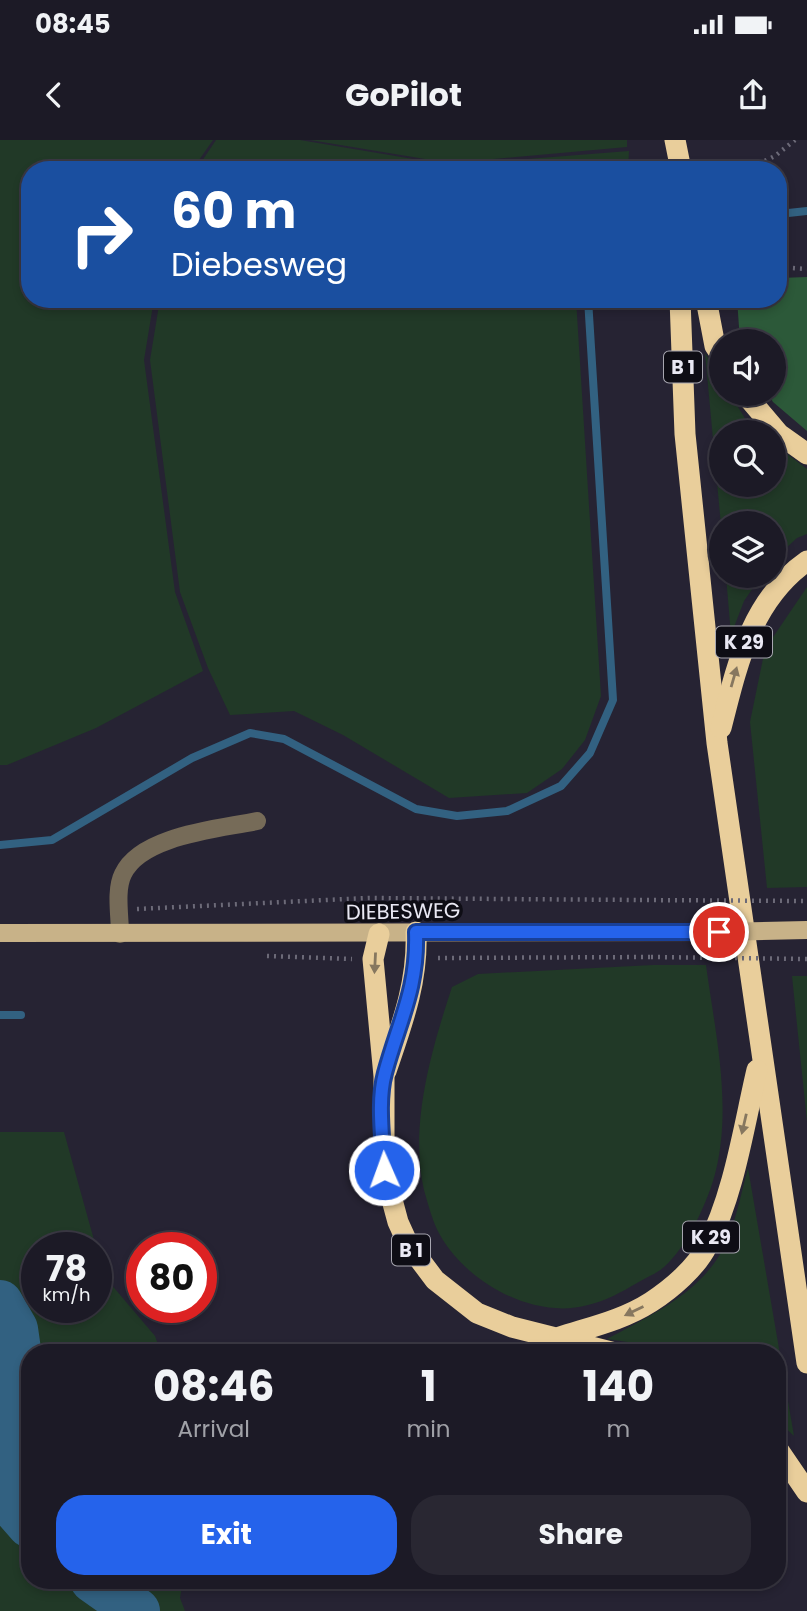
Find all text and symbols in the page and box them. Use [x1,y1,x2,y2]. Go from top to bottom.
text: 08:45 [35,6,111,42]
text: GoPilot [345,72,462,117]
icon: back [35,76,73,114]
icon: share [734,76,772,114]
text: 60 m [171,177,296,245]
icon: right [56,189,147,280]
text: Diebesweg [171,242,347,287]
map controls [709,329,786,588]
button: sound [709,329,786,406]
road number: B 1 [664,352,702,383]
button: search [709,420,786,497]
button: layers [709,511,786,588]
road number: K 29 [716,626,772,657]
one-way arrow [729,666,740,688]
street label: DIEBESWEG [346,896,460,926]
pin [689,902,749,962]
icon: arrive [700,913,738,951]
one-way arrow [369,952,380,974]
one-way arrow [738,1113,749,1135]
position arrow [347,1133,421,1207]
road number: K 29 [683,1222,739,1252]
speed limit sign: 80 [126,1232,217,1323]
road number: B 1 [392,1234,430,1266]
text: 78 [46,1244,87,1293]
text: km/h [43,1282,90,1307]
one-way arrow [624,1305,644,1316]
text: 08:46 [153,1357,275,1416]
text: 1 [421,1357,436,1416]
text: 140 [582,1357,654,1416]
text: Arrival [178,1413,250,1445]
text: min [407,1413,451,1445]
text: m [606,1413,630,1445]
button: Exit [56,1495,397,1575]
button: Share [411,1495,751,1575]

